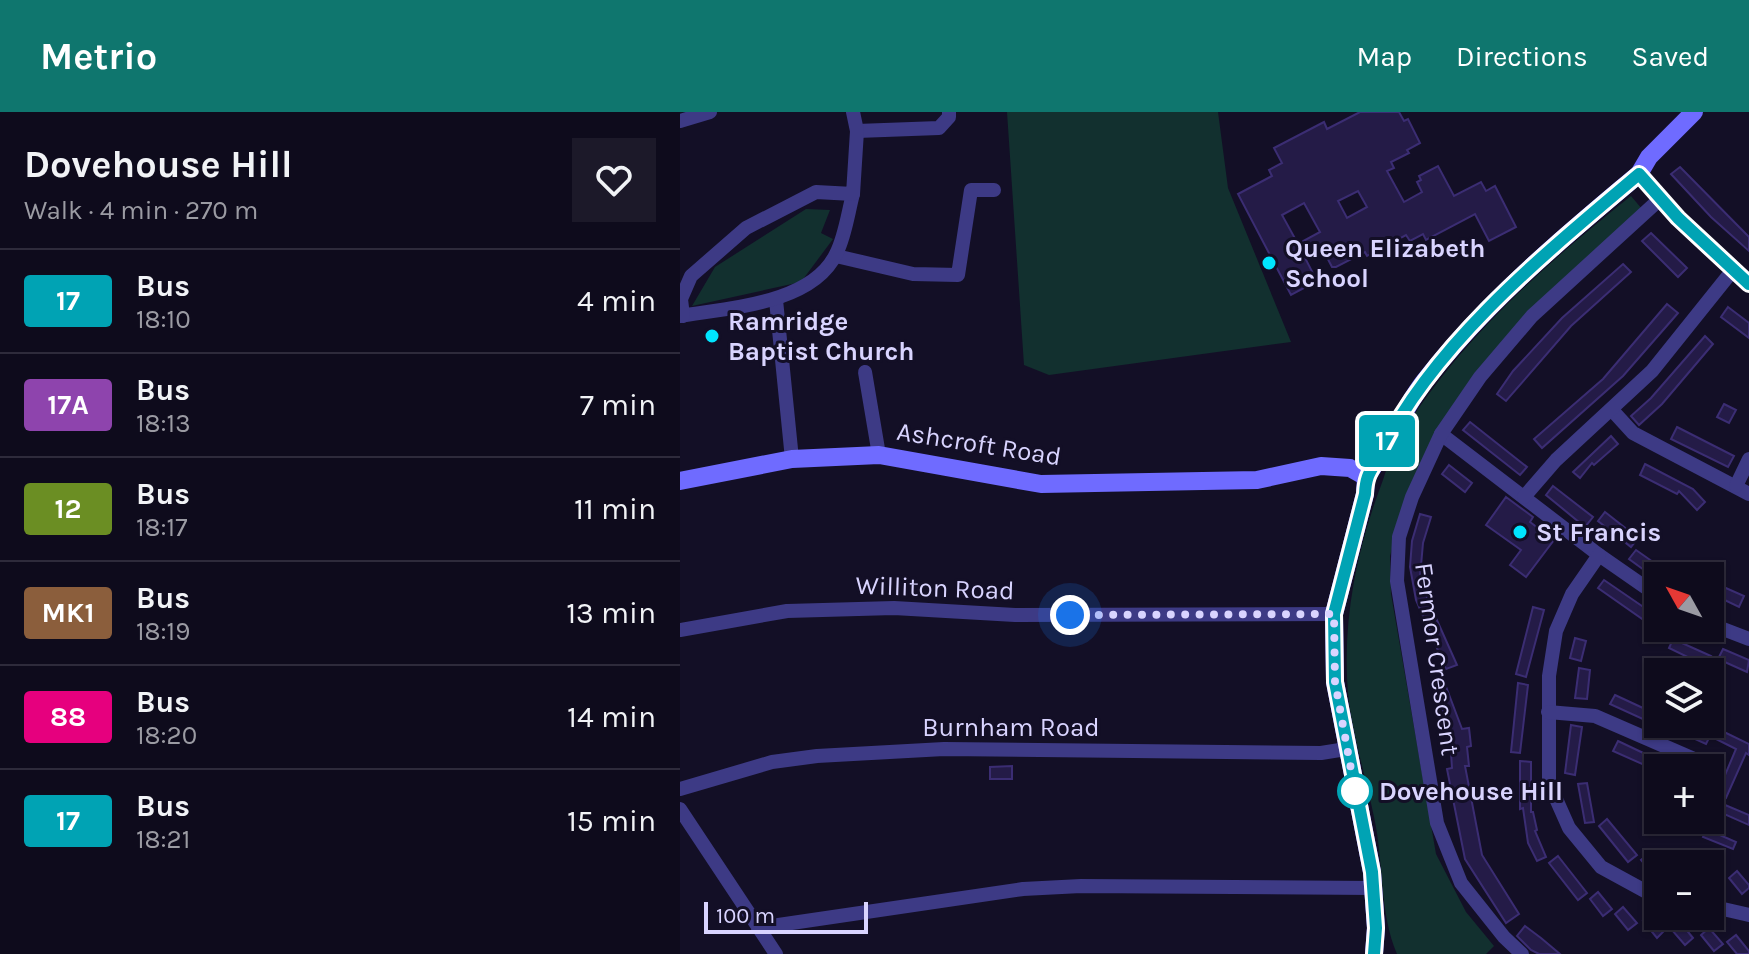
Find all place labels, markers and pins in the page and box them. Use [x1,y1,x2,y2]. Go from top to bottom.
place label: Queen Elizabeth School [1285,233,1485,294]
marker: Queen Elizabeth School [1260,254,1278,272]
place label: Ramridge Baptist Church [728,306,914,367]
marker: Ramridge Baptist Church [703,327,721,345]
place label: St Francis [1536,517,1661,548]
marker: St Francis [1511,523,1529,541]
marker: Dovehouse Hill [1338,774,1372,808]
place label: Dovehouse Hill [1379,776,1563,807]

